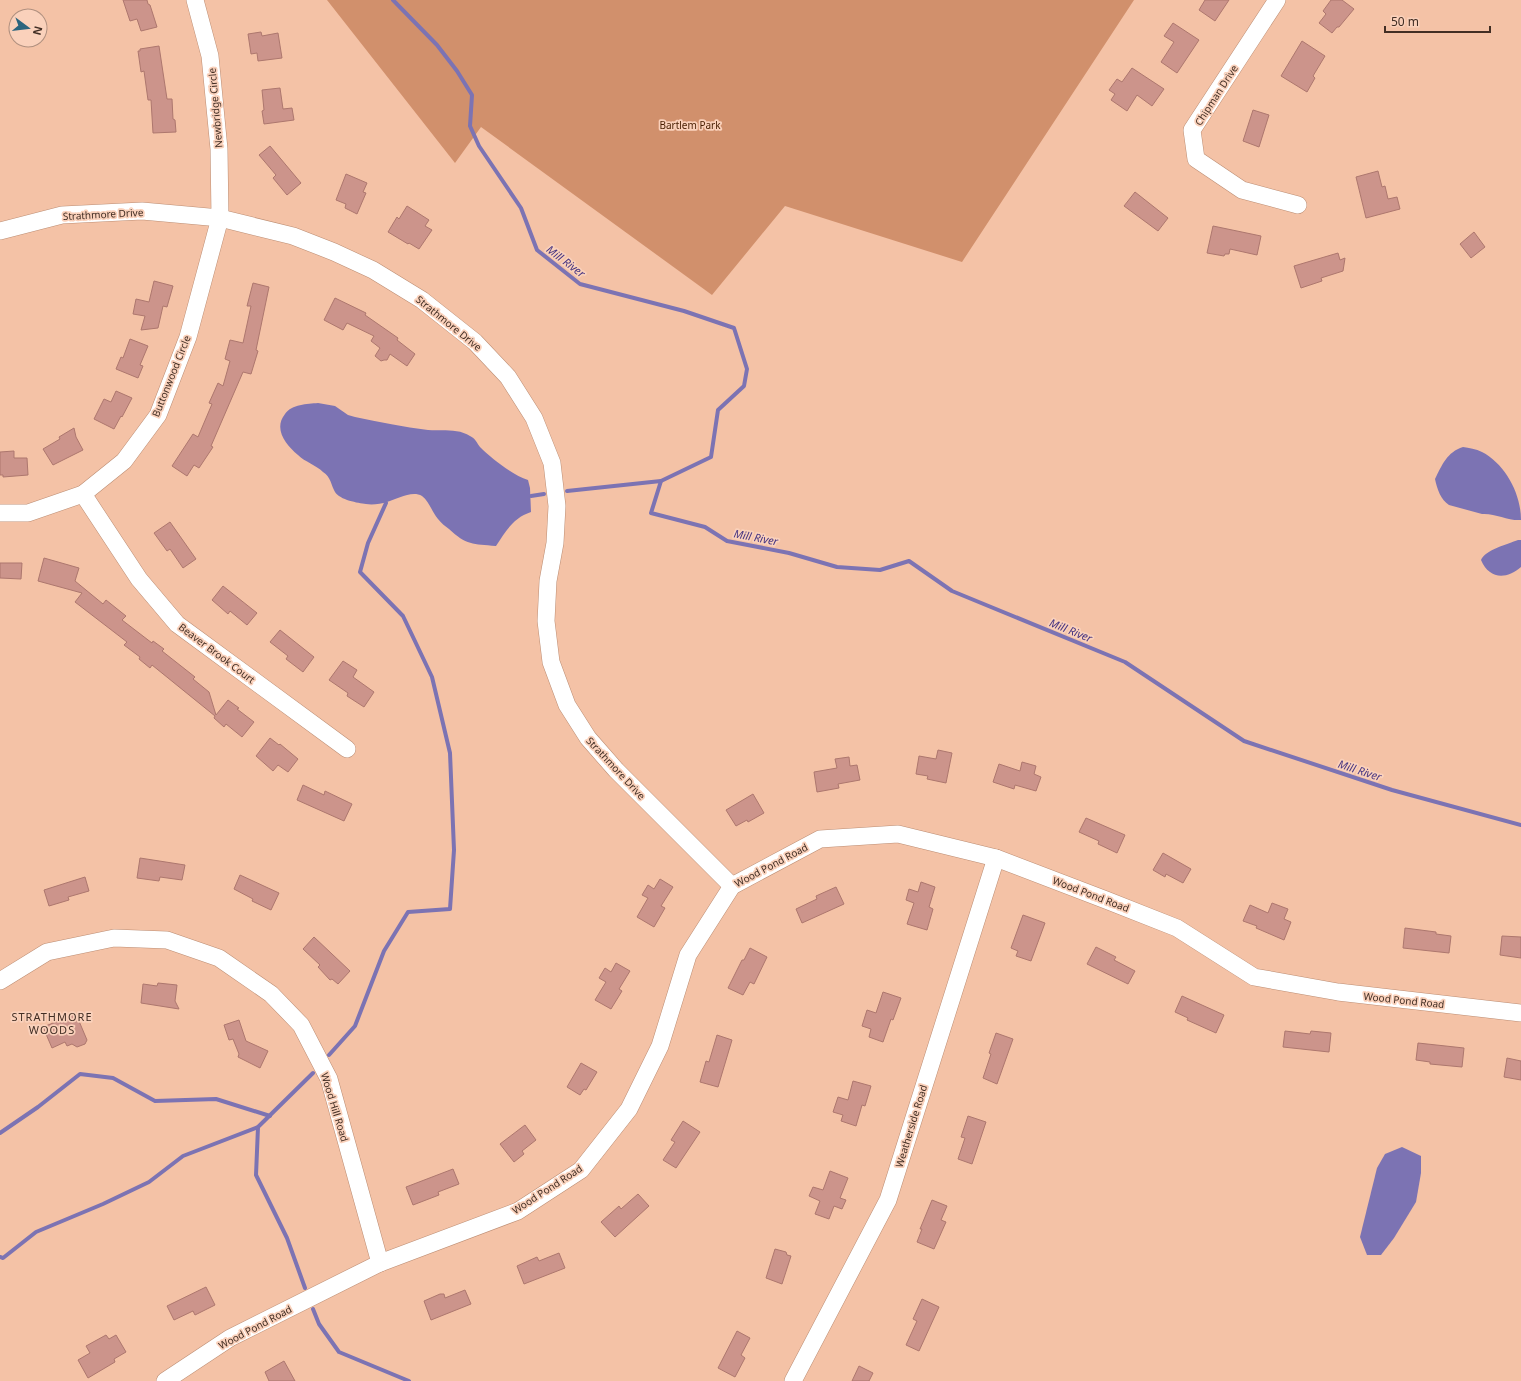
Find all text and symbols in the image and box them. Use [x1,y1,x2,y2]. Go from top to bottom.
north arrow [8,8,48,48]
scale bar [1385,8,1490,34]
text: 50 m [1391,13,1419,30]
text: N [30,24,47,37]
street label: Chipman Drive [1191,62,1241,128]
street label: Newbridge Circle [205,67,225,149]
park label: Bartlem Park [659,118,721,132]
street label: Strathmore Drive [62,205,144,223]
water label: Mill River [544,242,589,281]
street label: Strathmore Drive [413,292,485,354]
street label: Buttonwood Circle [148,333,194,419]
water label: Mill River [733,525,780,549]
water label: Mill River [1047,615,1095,646]
street label: Beaver Brook Court [176,620,258,686]
street label: Strathmore Drive [583,734,649,803]
water label: Mill River [1336,756,1384,784]
street label: Wood Pond Road [732,840,810,890]
street label: Wood Pond Road [1051,873,1131,915]
street label: Wood Pond Road [1363,989,1445,1011]
district label: STRATHMORE WOODS [11,1009,93,1037]
street label: Wood Hill Road [318,1071,352,1143]
street label: Weatherside Road [892,1083,930,1169]
street label: Wood Pond Road [509,1161,585,1217]
street label: Wood Pond Road [216,1302,294,1352]

